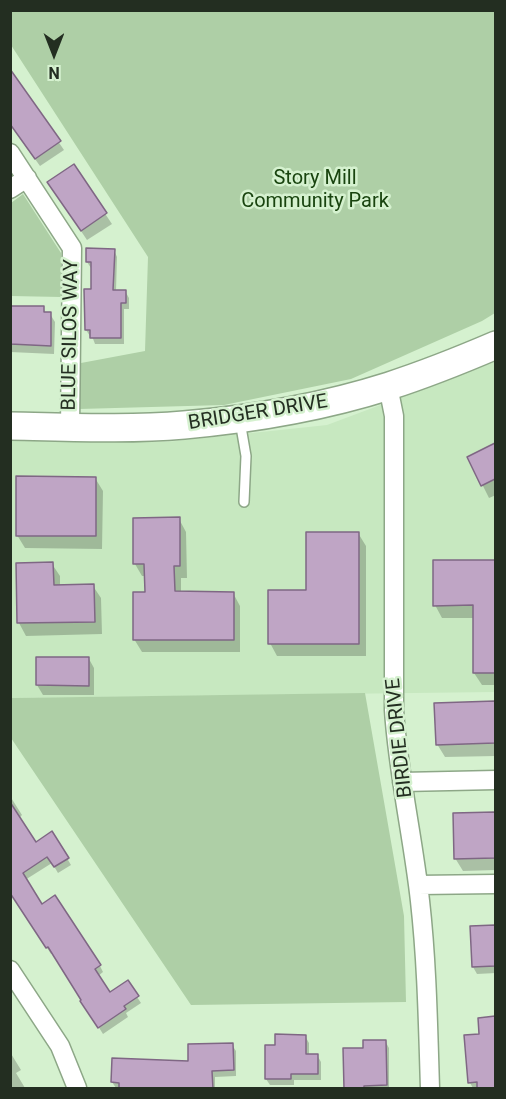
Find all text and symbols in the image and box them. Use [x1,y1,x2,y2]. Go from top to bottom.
north arrow [24,24,84,84]
text: N [48,63,60,82]
park label: Story Mill Community Park [241,167,389,214]
street label: BLUE SILOS WAY [58,259,84,411]
street label: BRIDGER DRIVE [187,390,329,436]
street label: BIRDIE DRIVE [382,677,418,799]

